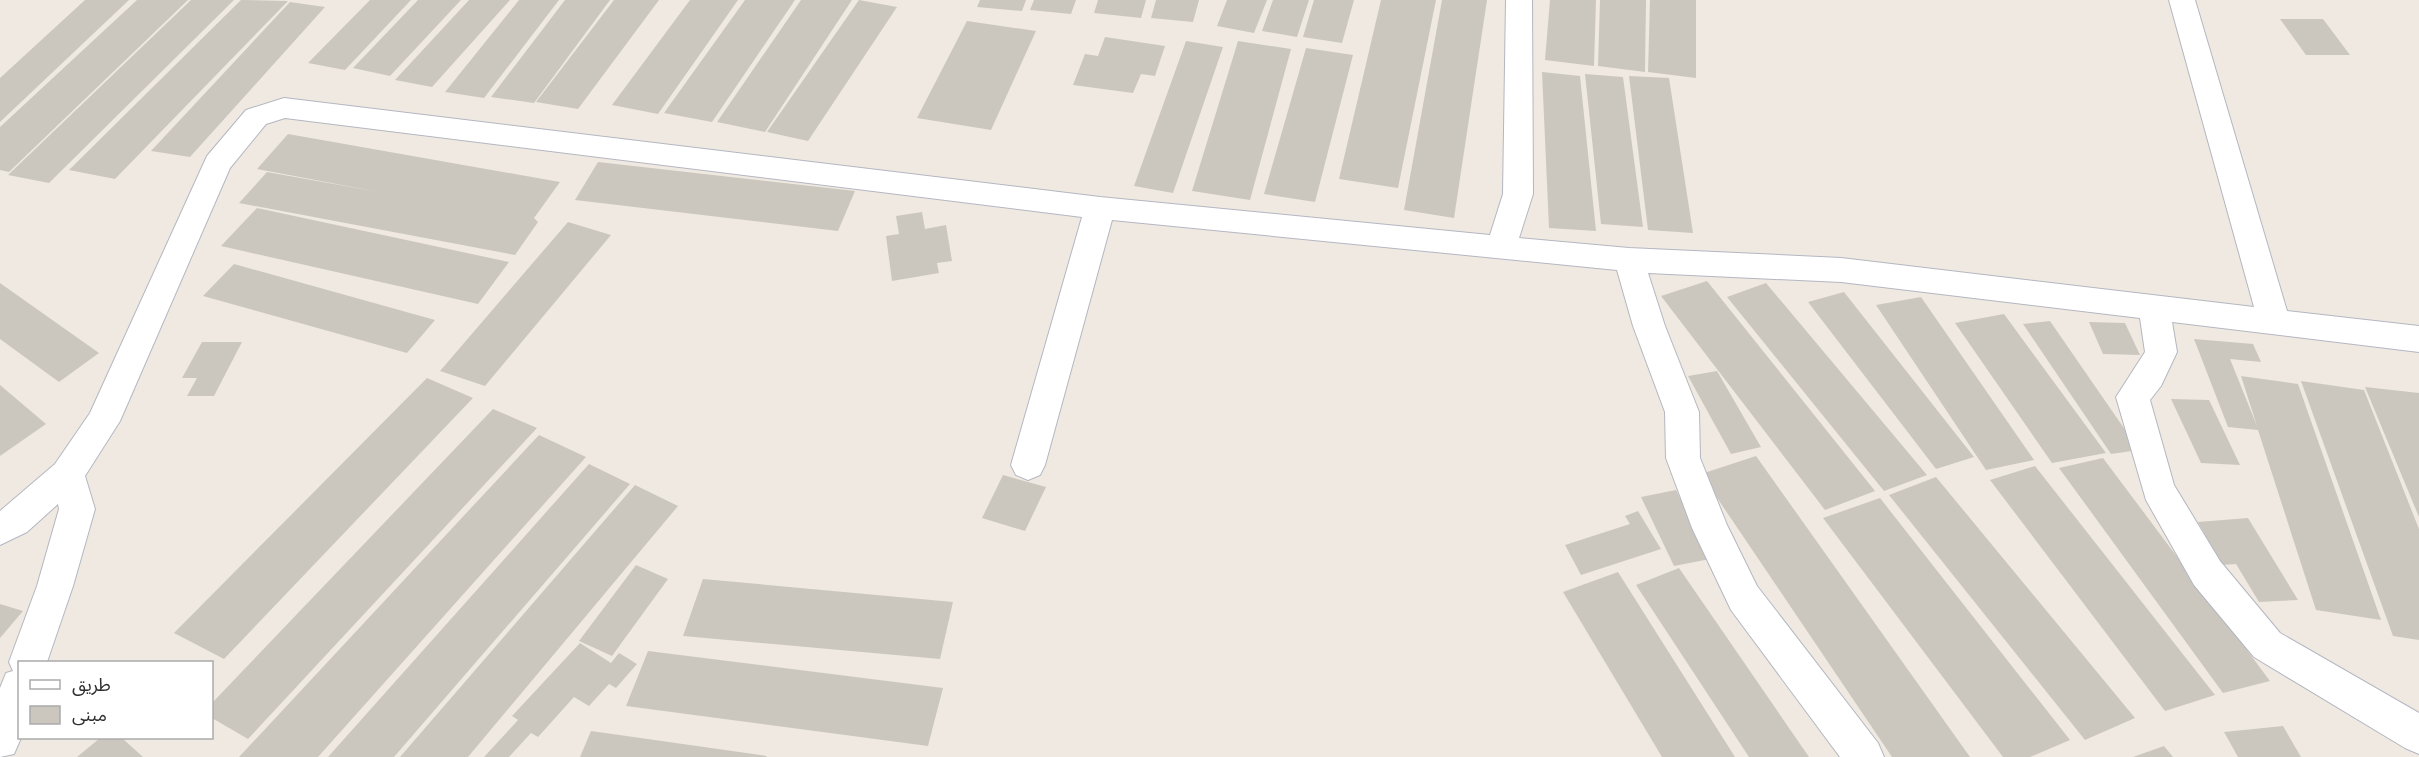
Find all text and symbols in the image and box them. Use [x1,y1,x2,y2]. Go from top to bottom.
legend [18,661,213,739]
text: طريق [72,673,111,696]
text: مبنى [72,703,107,726]

